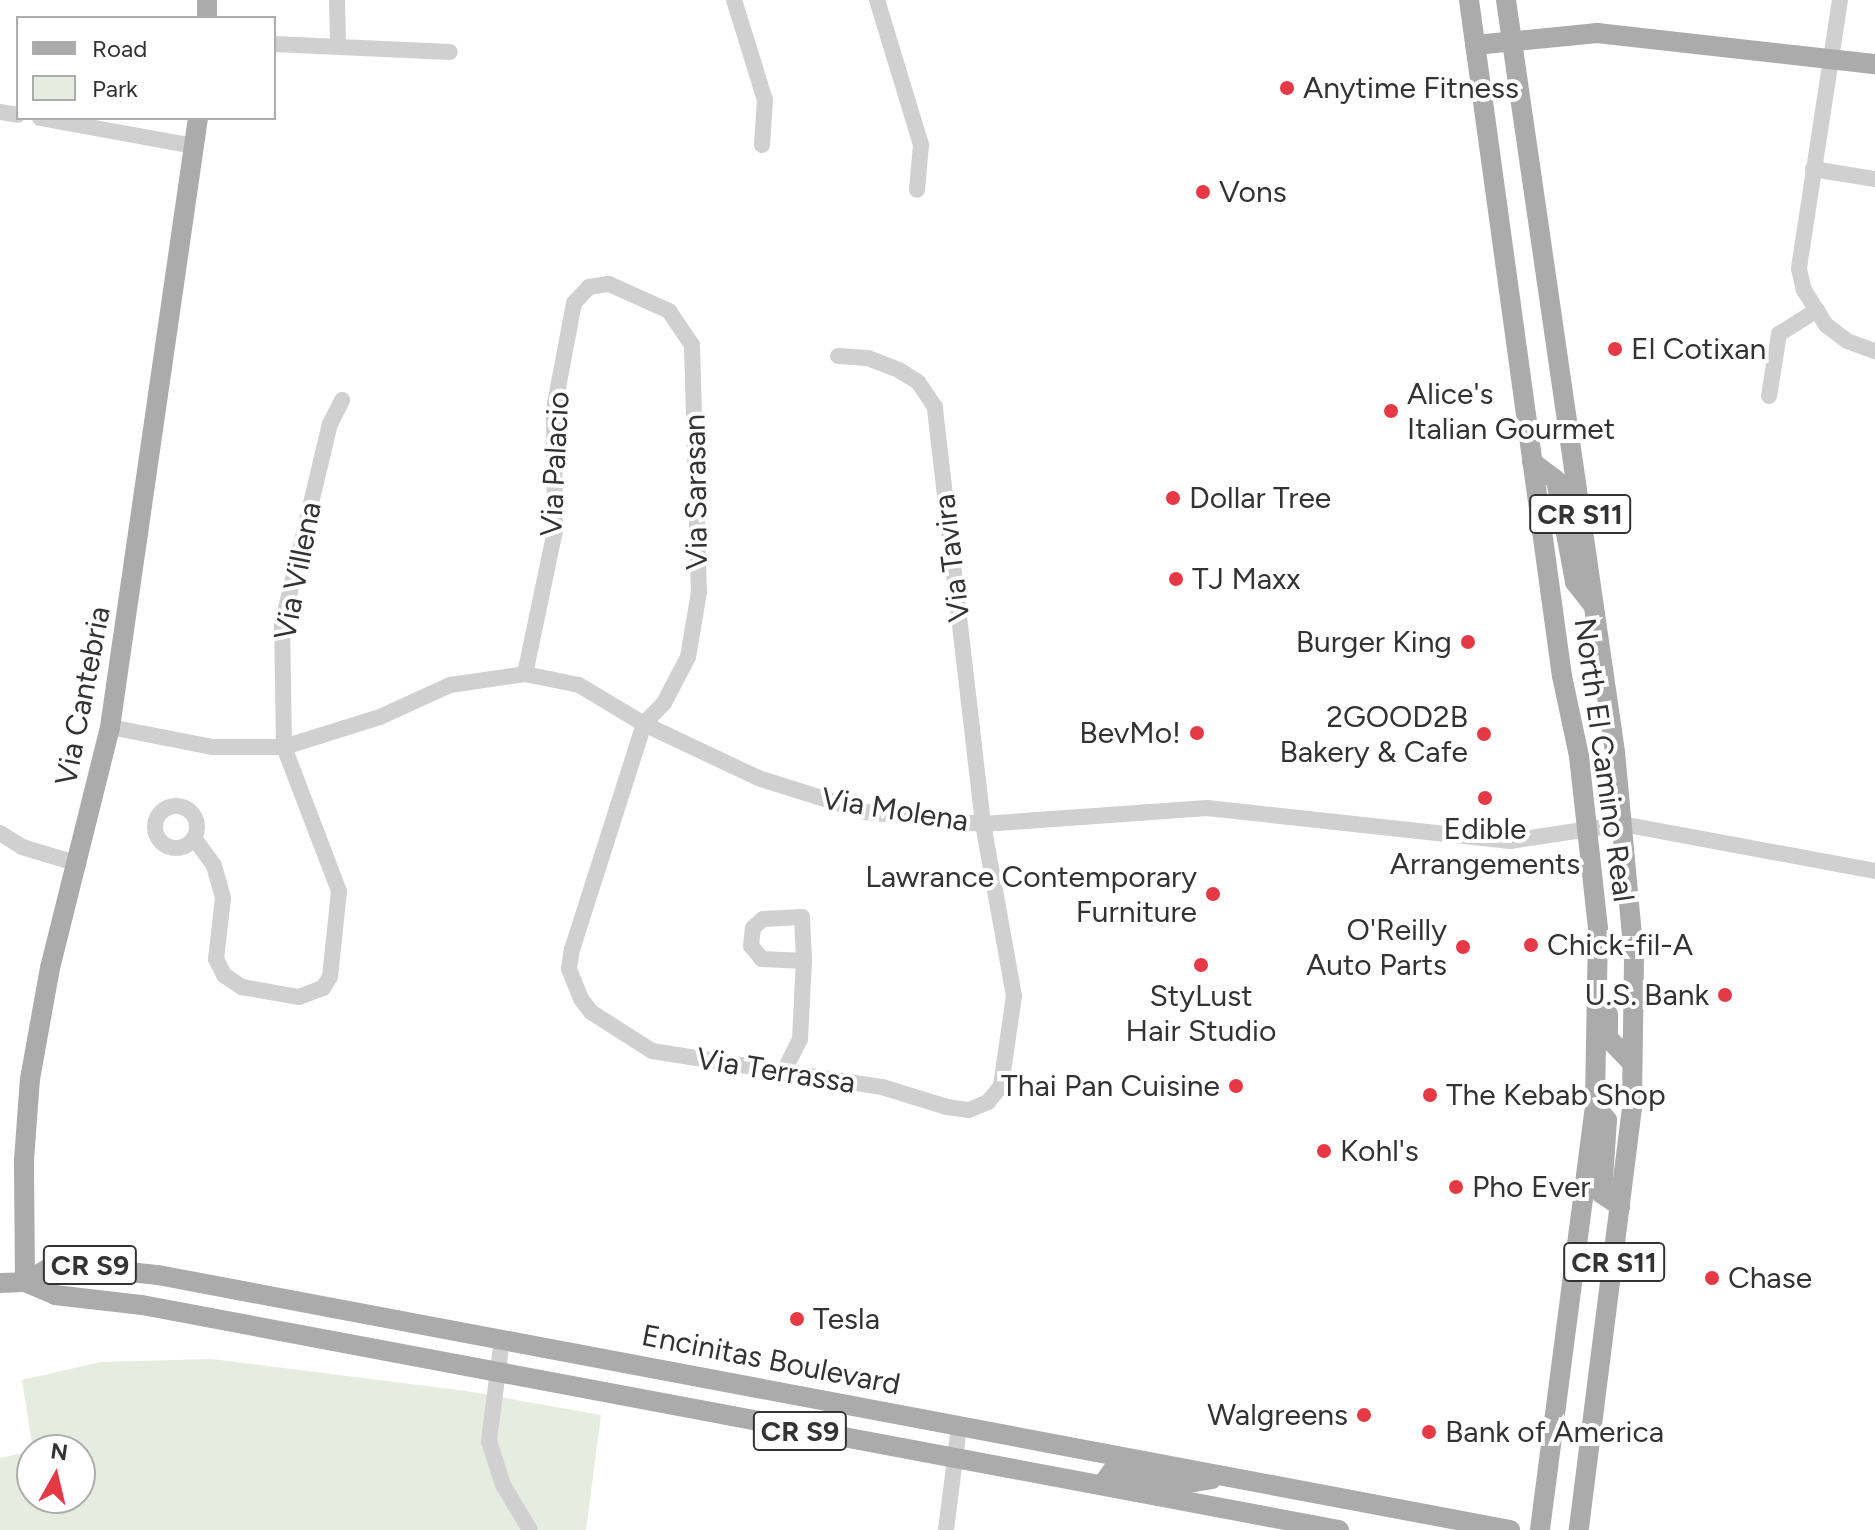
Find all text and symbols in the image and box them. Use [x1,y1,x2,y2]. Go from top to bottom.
legend [16,16,276,120]
text: Road [92,34,147,63]
place label: Anytime Fitness [1303,70,1519,106]
text: Park [92,74,138,103]
marker: Anytime Fitness [1278,79,1296,97]
place label: Vons [1219,174,1287,210]
marker: Vons [1194,183,1212,201]
place label: El Cotixan [1631,331,1766,367]
marker: El Cotixan [1606,340,1624,358]
place label: Alice's Italian Gourmet [1407,376,1615,446]
street label: Via Palacio [533,390,577,538]
marker: Alice's Italian Gourmet [1382,402,1400,420]
street label: Via Sarasan [677,414,715,570]
place label: Dollar Tree [1189,480,1331,516]
marker: Dollar Tree [1164,489,1182,507]
road number: CR S11 [1528,490,1632,538]
street label: Via Tavira [926,492,978,624]
street label: Via Villena [267,499,329,643]
place label: TJ Maxx [1192,561,1301,597]
marker: TJ Maxx [1167,570,1185,588]
street label: Via Cantebria [48,603,118,789]
street label: North El Camino Real [1566,616,1642,904]
place label: Burger King [1296,624,1452,660]
marker: Burger King [1459,633,1477,651]
place label: 2GOOD2B Bakery & Cafe [1279,699,1468,770]
place label: BevMo! [1079,715,1181,751]
marker: BevMo! [1188,724,1206,742]
marker: 2GOOD2B Bakery & Cafe [1475,725,1493,743]
street label: Via Molena [819,781,971,839]
marker: Edible Arrangements [1476,789,1494,807]
place label: Edible Arrangements [1390,811,1580,882]
place label: Lawrance Contemporary Furniture [865,859,1197,930]
marker: Lawrance Contemporary Furniture [1204,885,1222,903]
place label: O'Reilly Auto Parts [1306,912,1447,982]
place label: Chick-fil-A [1547,927,1693,963]
marker: Chick-fil-A [1522,936,1540,954]
marker: O'Reilly Auto Parts [1454,938,1472,956]
marker: StyLust Hair Studio [1192,956,1210,974]
place label: U.S. Bank [1585,977,1709,1013]
place label: StyLust Hair Studio [1126,978,1276,1048]
marker: U.S. Bank [1716,986,1734,1004]
street label: Via Terrassa [694,1041,858,1101]
place label: Thai Pan Cuisine [1001,1068,1220,1104]
marker: Thai Pan Cuisine [1227,1077,1245,1095]
place label: The Kebab Shop [1446,1077,1666,1113]
marker: The Kebab Shop [1421,1086,1439,1104]
place label: Kohl's [1340,1133,1419,1169]
marker: Kohl's [1315,1142,1333,1160]
place label: Pho Ever [1472,1169,1590,1205]
marker: Pho Ever [1447,1178,1465,1196]
road number: CR S11 [1562,1238,1666,1286]
road number: CR S9 [42,1241,138,1289]
place label: Chase [1728,1260,1812,1296]
marker: Chase [1703,1269,1721,1287]
place label: Tesla [813,1301,880,1337]
marker: Tesla [788,1310,806,1328]
street label: Encinitas Boulevard [639,1317,903,1403]
place label: Walgreens [1207,1397,1348,1433]
marker: Walgreens [1355,1406,1373,1424]
road number: CR S9 [752,1407,848,1455]
place label: Bank of America [1445,1414,1664,1450]
marker: Bank of America [1420,1423,1438,1441]
north arrow [16,1434,96,1514]
text: N [49,1437,69,1466]

